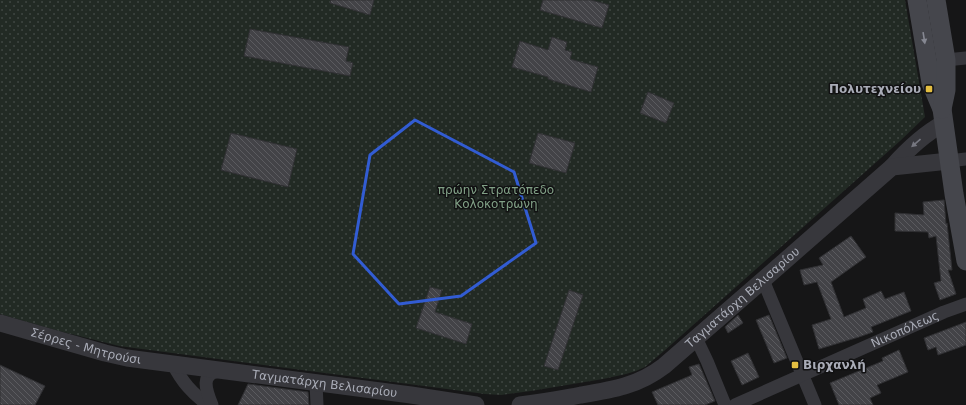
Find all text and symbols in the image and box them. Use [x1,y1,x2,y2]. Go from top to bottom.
one-way arrow [921,32,927,45]
place label: Πολυτεχνείου [829,82,921,96]
marker: Πολυτεχνείου [924,84,934,94]
one-way arrow [912,138,921,147]
park label: πρώην Στρατόπεδο Κολοκοτρώνη [438,183,554,211]
street label: Ταγματάρχη Βελισαρίου [682,244,802,352]
street label: Νικοπόλεως [869,308,941,351]
street label: Σέρρες - Μητρούσι [29,325,142,367]
place label: Βιρχανλή [803,358,866,372]
marker: Βιρχανλή [790,360,800,370]
street label: Ταγματάρχη Βελισαρίου [250,367,398,400]

